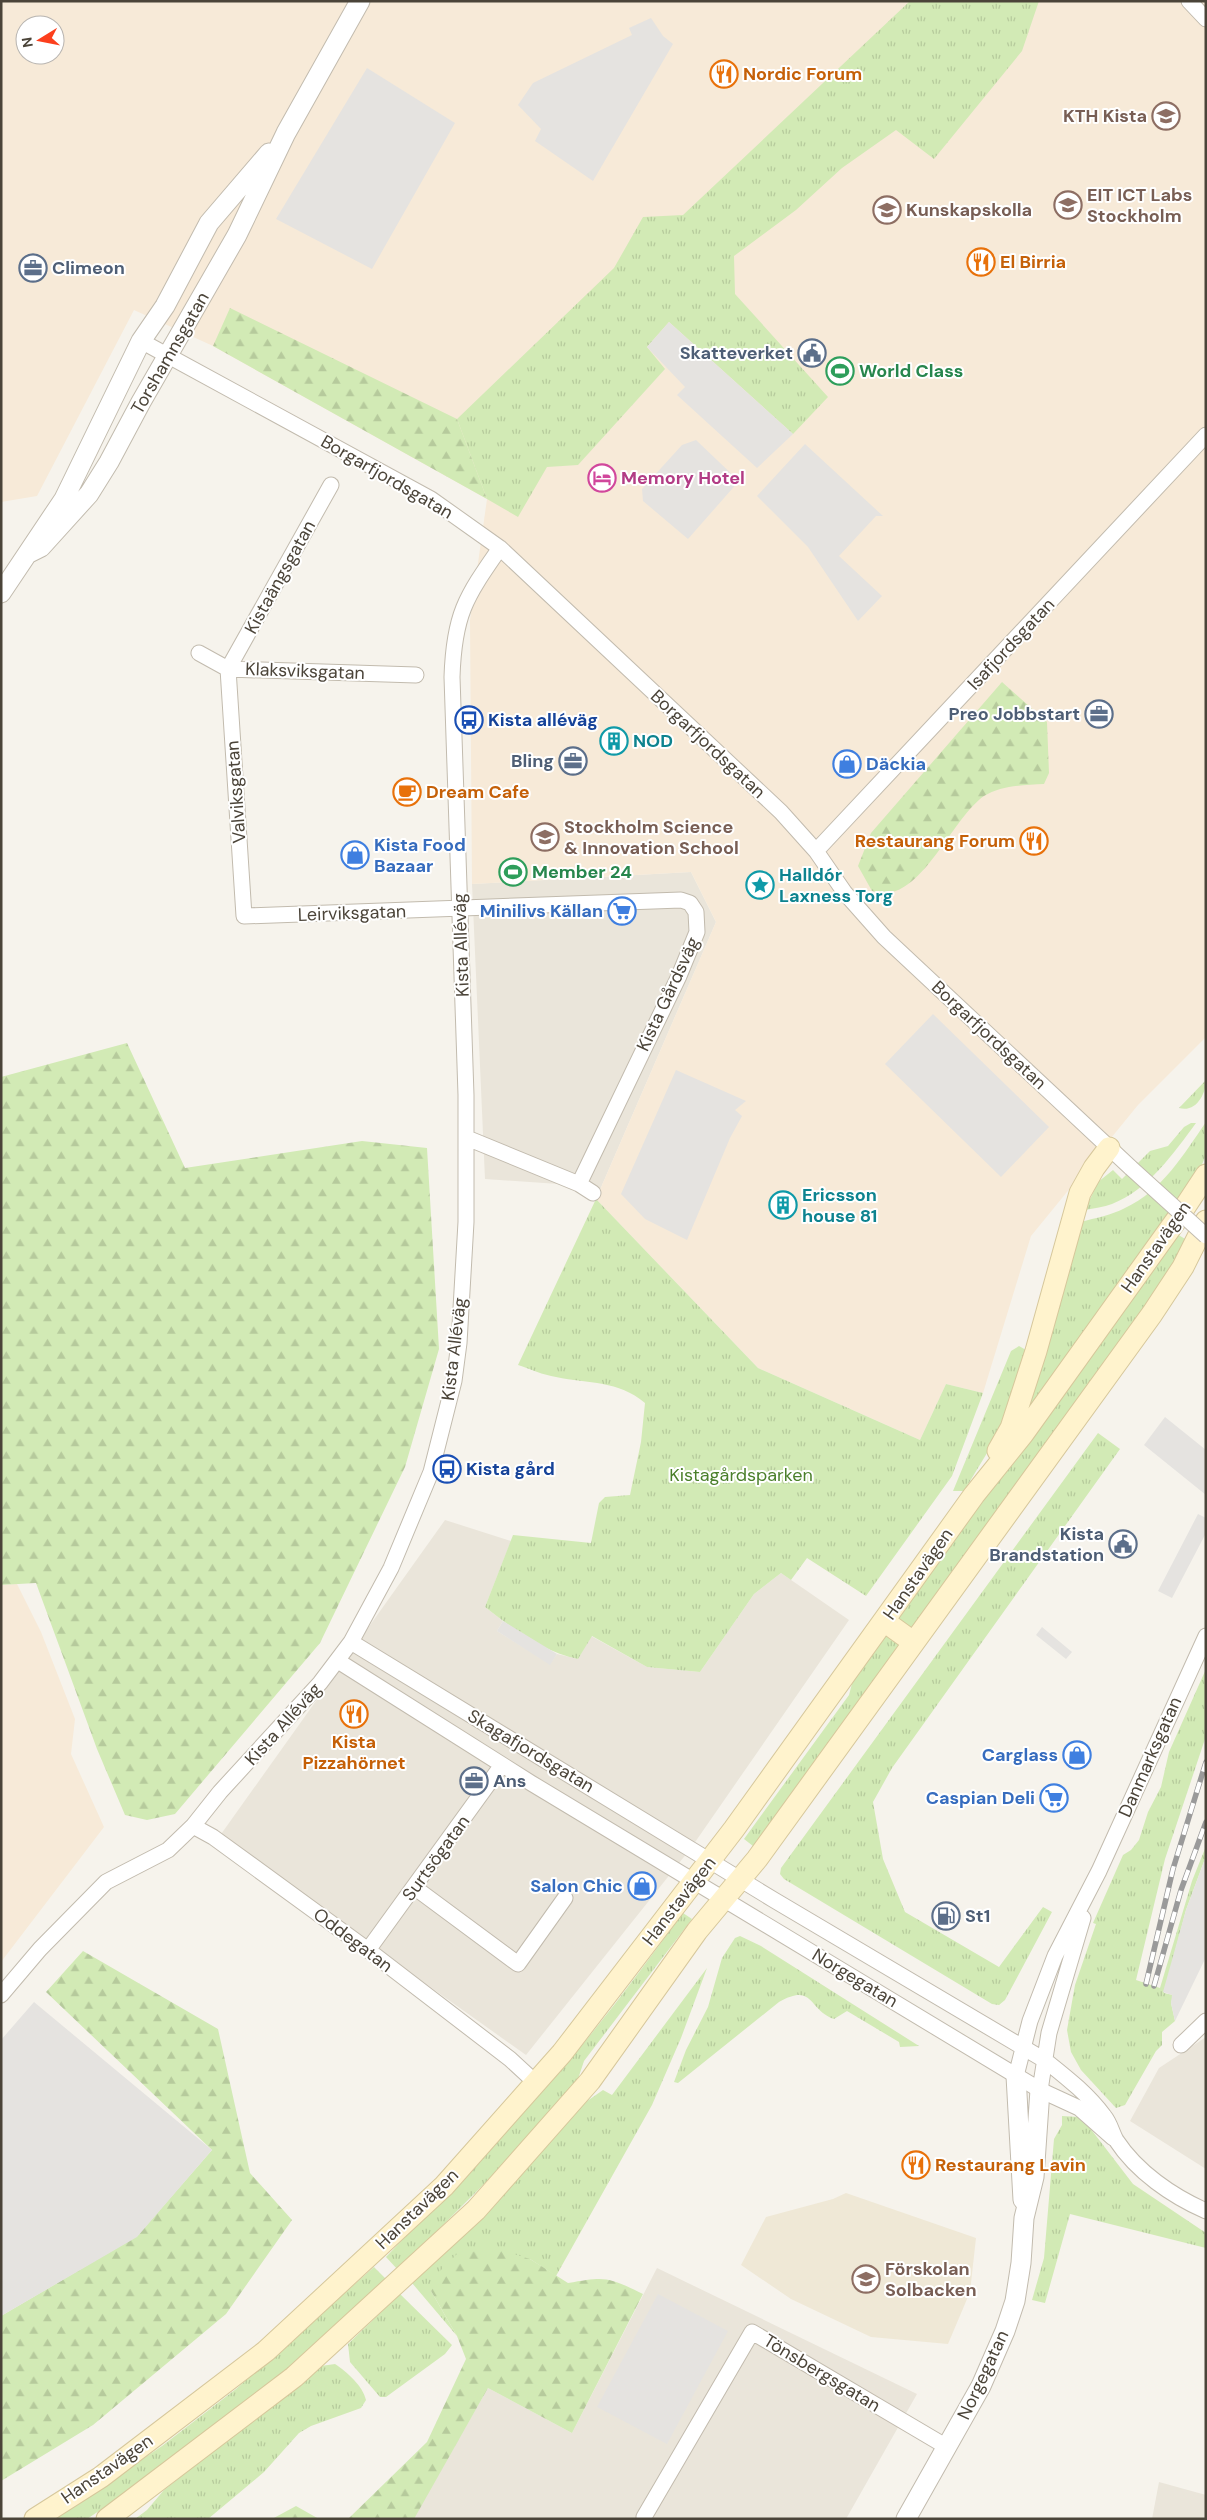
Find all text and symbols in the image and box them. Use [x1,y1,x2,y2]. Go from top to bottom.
north arrow [15,15,65,65]
text: N [17,36,37,49]
restaurant icon: Nordic Forum [709,59,739,89]
place label: Nordic Forum [743,62,862,86]
school or university icon: KTH Kista [1151,101,1181,131]
place label: KTH Kista [1063,104,1147,128]
place label: EIT ICT Labs Stockholm [1087,183,1192,228]
school or university icon: EIT ICT Labs Stockholm [1053,190,1083,220]
school or university icon: Kunskapskolla [872,195,902,225]
place label: Kunskapskolla [906,198,1032,222]
restaurant icon: El Birria [966,247,996,277]
place label: El Birria [1000,250,1066,274]
office icon: Climeon [18,253,48,283]
place label: Climeon [52,256,125,280]
street label: Torshamnsgatan [125,288,215,418]
public building icon: Skatteverket [797,338,827,368]
place label: Skatteverket [680,341,793,365]
sports icon: World Class [825,356,855,386]
place label: World Class [859,359,963,383]
street label: Borgarfjordsgatan [316,429,458,525]
hotel icon: Memory Hotel [587,463,617,493]
place label: Memory Hotel [621,466,745,490]
street label: Kistaängsgatan [239,516,321,638]
street label: Isafjordsgatan [962,593,1060,695]
street label: Klaksviksgatan [245,657,365,685]
street label: Borgarfjordsgatan [645,684,771,804]
office icon: Preo Jobbstart [1084,699,1114,729]
place label: Preo Jobbstart [949,702,1080,726]
bus stop icon: Kista alléväg [454,705,484,735]
place label: Kista alléväg [488,708,598,732]
building icon: NOD [599,726,629,756]
place label: NOD [633,729,673,753]
street label: Valviksgatan [220,740,252,844]
office icon: Bling [558,746,588,776]
place label: Bling [511,749,554,773]
shop icon: Däckia [832,749,862,779]
place label: Däckia [866,752,926,776]
cafe icon: Dream Cafe [392,777,422,807]
place label: Dream Cafe [426,780,530,804]
place label: Stockholm Science & Innovation School [564,815,739,860]
school or university icon: Stockholm Science & Innovation School [530,822,560,852]
restaurant icon: Restaurang Forum [1019,826,1049,856]
place label: Restaurang Forum [855,829,1015,853]
place label: Kista Food Bazaar [374,833,466,878]
shop icon: Kista Food Bazaar [340,840,370,870]
sports icon: Member 24 [498,857,528,887]
place label: Member 24 [532,860,632,884]
place label: Halldór Laxness Torg [779,863,893,908]
place icon: Halldór Laxness Torg [745,870,775,900]
street label: Kista Alléväg [447,893,475,997]
supermarket icon: Minilivs Källan [607,896,637,926]
street label: Leirviksgatan [297,899,407,927]
place label: Minilivs Källan [480,899,603,923]
street label: Kista Gårdsväg [631,933,705,1055]
street label: Borgarfjordsgatan [926,975,1052,1095]
place label: Ericsson house 81 [802,1183,877,1228]
building icon: Ericsson house 81 [768,1190,798,1220]
street label: Hanstavägen [1116,1196,1196,1298]
street label: Kista Alléväg [436,1296,472,1402]
bus stop icon: Kista gård [432,1454,462,1484]
place label: Kista gård [466,1457,555,1481]
park label: Kistagårdsparken [669,1463,813,1487]
place label: Kista Brandstation [989,1522,1104,1567]
street label: Hanstavägen [878,1523,958,1625]
public building icon: Kista Brandstation [1108,1529,1138,1559]
street label: Kista Alléväg [239,1677,327,1771]
street label: Danmarksgatan [1113,1693,1187,1821]
restaurant icon: Kista Pizzahörnet [339,1699,369,1729]
street label: Skagafjordsgatan [463,1704,599,1798]
place label: Kista Pizzahörnet [302,1730,406,1775]
shop icon: Carglass [1062,1740,1092,1770]
place label: Carglass [982,1743,1058,1767]
office icon: Ans [459,1766,489,1796]
place label: Ans [493,1769,526,1793]
supermarket icon: Caspian Deli [1039,1783,1069,1813]
place label: Caspian Deli [926,1786,1035,1810]
street label: Surtsögatan [397,1810,475,1906]
street label: Hanstavägen [637,1852,721,1950]
shop icon: Salon Chic [627,1871,657,1901]
place label: Salon Chic [530,1874,623,1898]
fuel station icon: St1 [931,1901,961,1931]
street label: Oddegatan [308,1902,398,1978]
place label: St1 [965,1904,990,1928]
street label: Norgegatan [808,1943,902,2013]
restaurant icon: Restaurang Lavin [901,2150,931,2180]
place label: Restaurang Lavin [935,2153,1086,2177]
street label: Hanstavägen [370,2163,464,2255]
place label: Förskolan Solbacken [885,2257,977,2302]
school or university icon: Förskolan Solbacken [851,2264,881,2294]
street label: Norgegatan [952,2326,1014,2424]
street label: Tönsbergsgatan [759,2329,885,2417]
street label: Hanstavägen [56,2429,158,2509]

